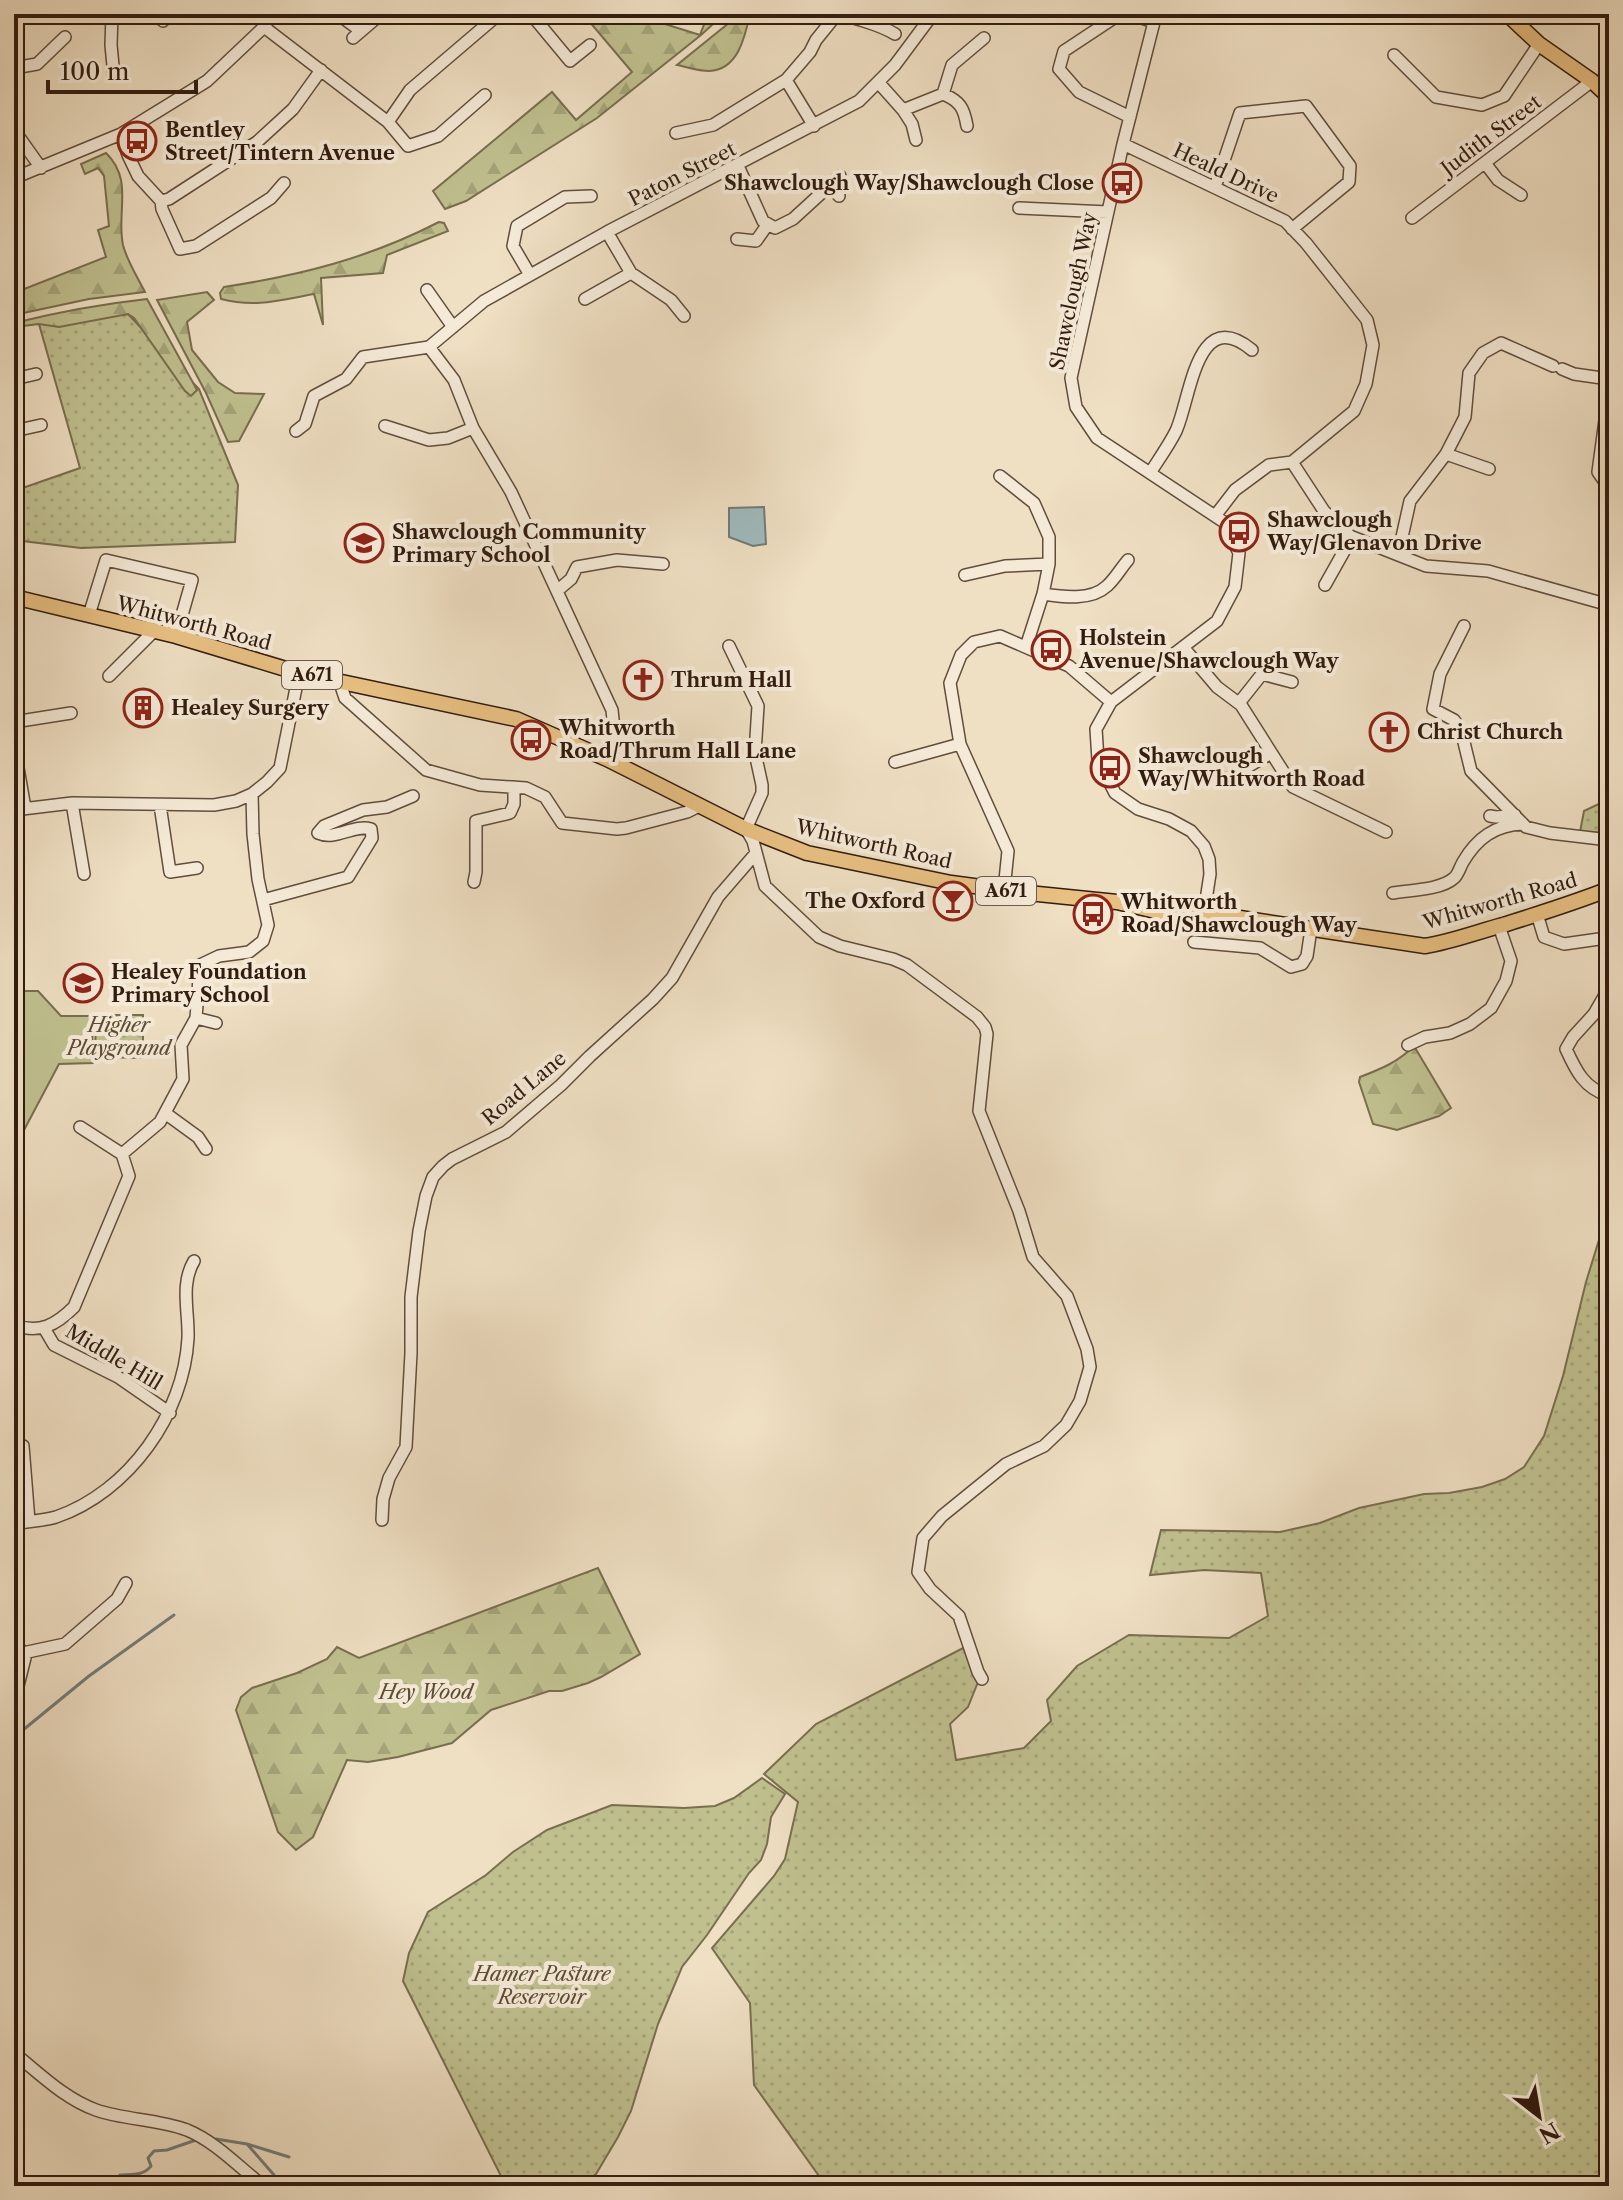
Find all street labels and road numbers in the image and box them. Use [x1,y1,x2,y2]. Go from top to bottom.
street label: Judith Street [1434,90,1546,182]
street label: Paton Street [624,137,740,211]
street label: Heald Drive [1169,138,1283,208]
street label: Shawclough Way [1045,209,1102,372]
street label: Whitworth Road [113,591,274,655]
road number: A671 [282,661,342,689]
street label: Whitworth Road [793,814,954,874]
street label: Whitworth Road [1419,868,1580,935]
road number: A671 [976,877,1036,905]
street label: Road Lane [477,1046,571,1130]
street label: Middle Hill [61,1319,167,1395]

